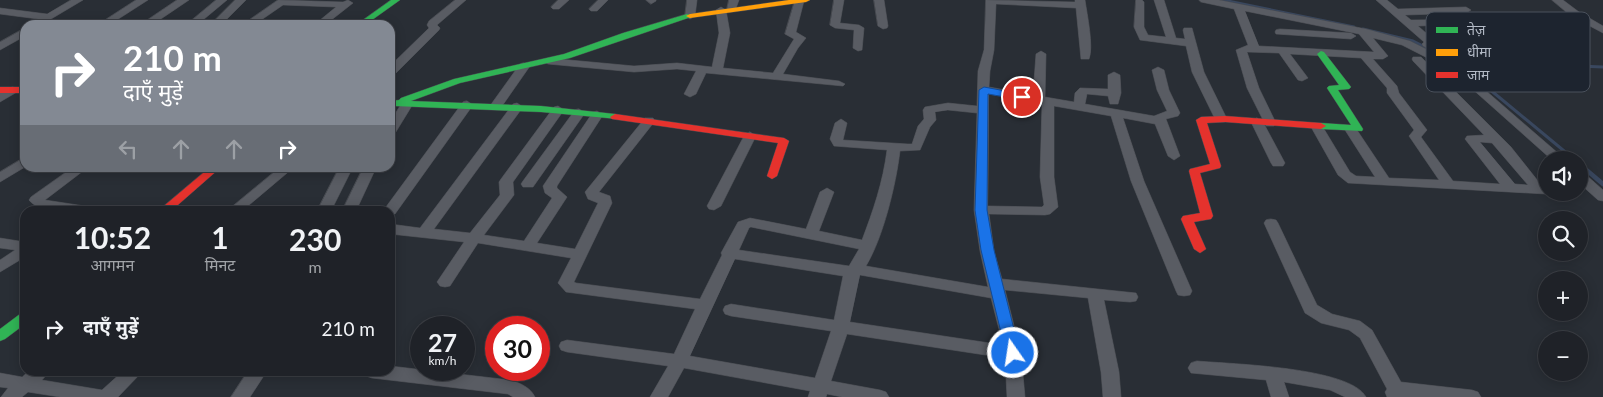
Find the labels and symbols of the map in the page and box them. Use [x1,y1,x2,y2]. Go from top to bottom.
legend [1426,12,1590,92]
text: तेज़ [1467,21,1486,38]
text: धीमा [1467,43,1492,60]
text: जाम [1467,66,1490,83]
pin [1001,76,1043,118]
speed limit sign: 30 [485,316,550,381]
position arrow [986,326,1038,378]

